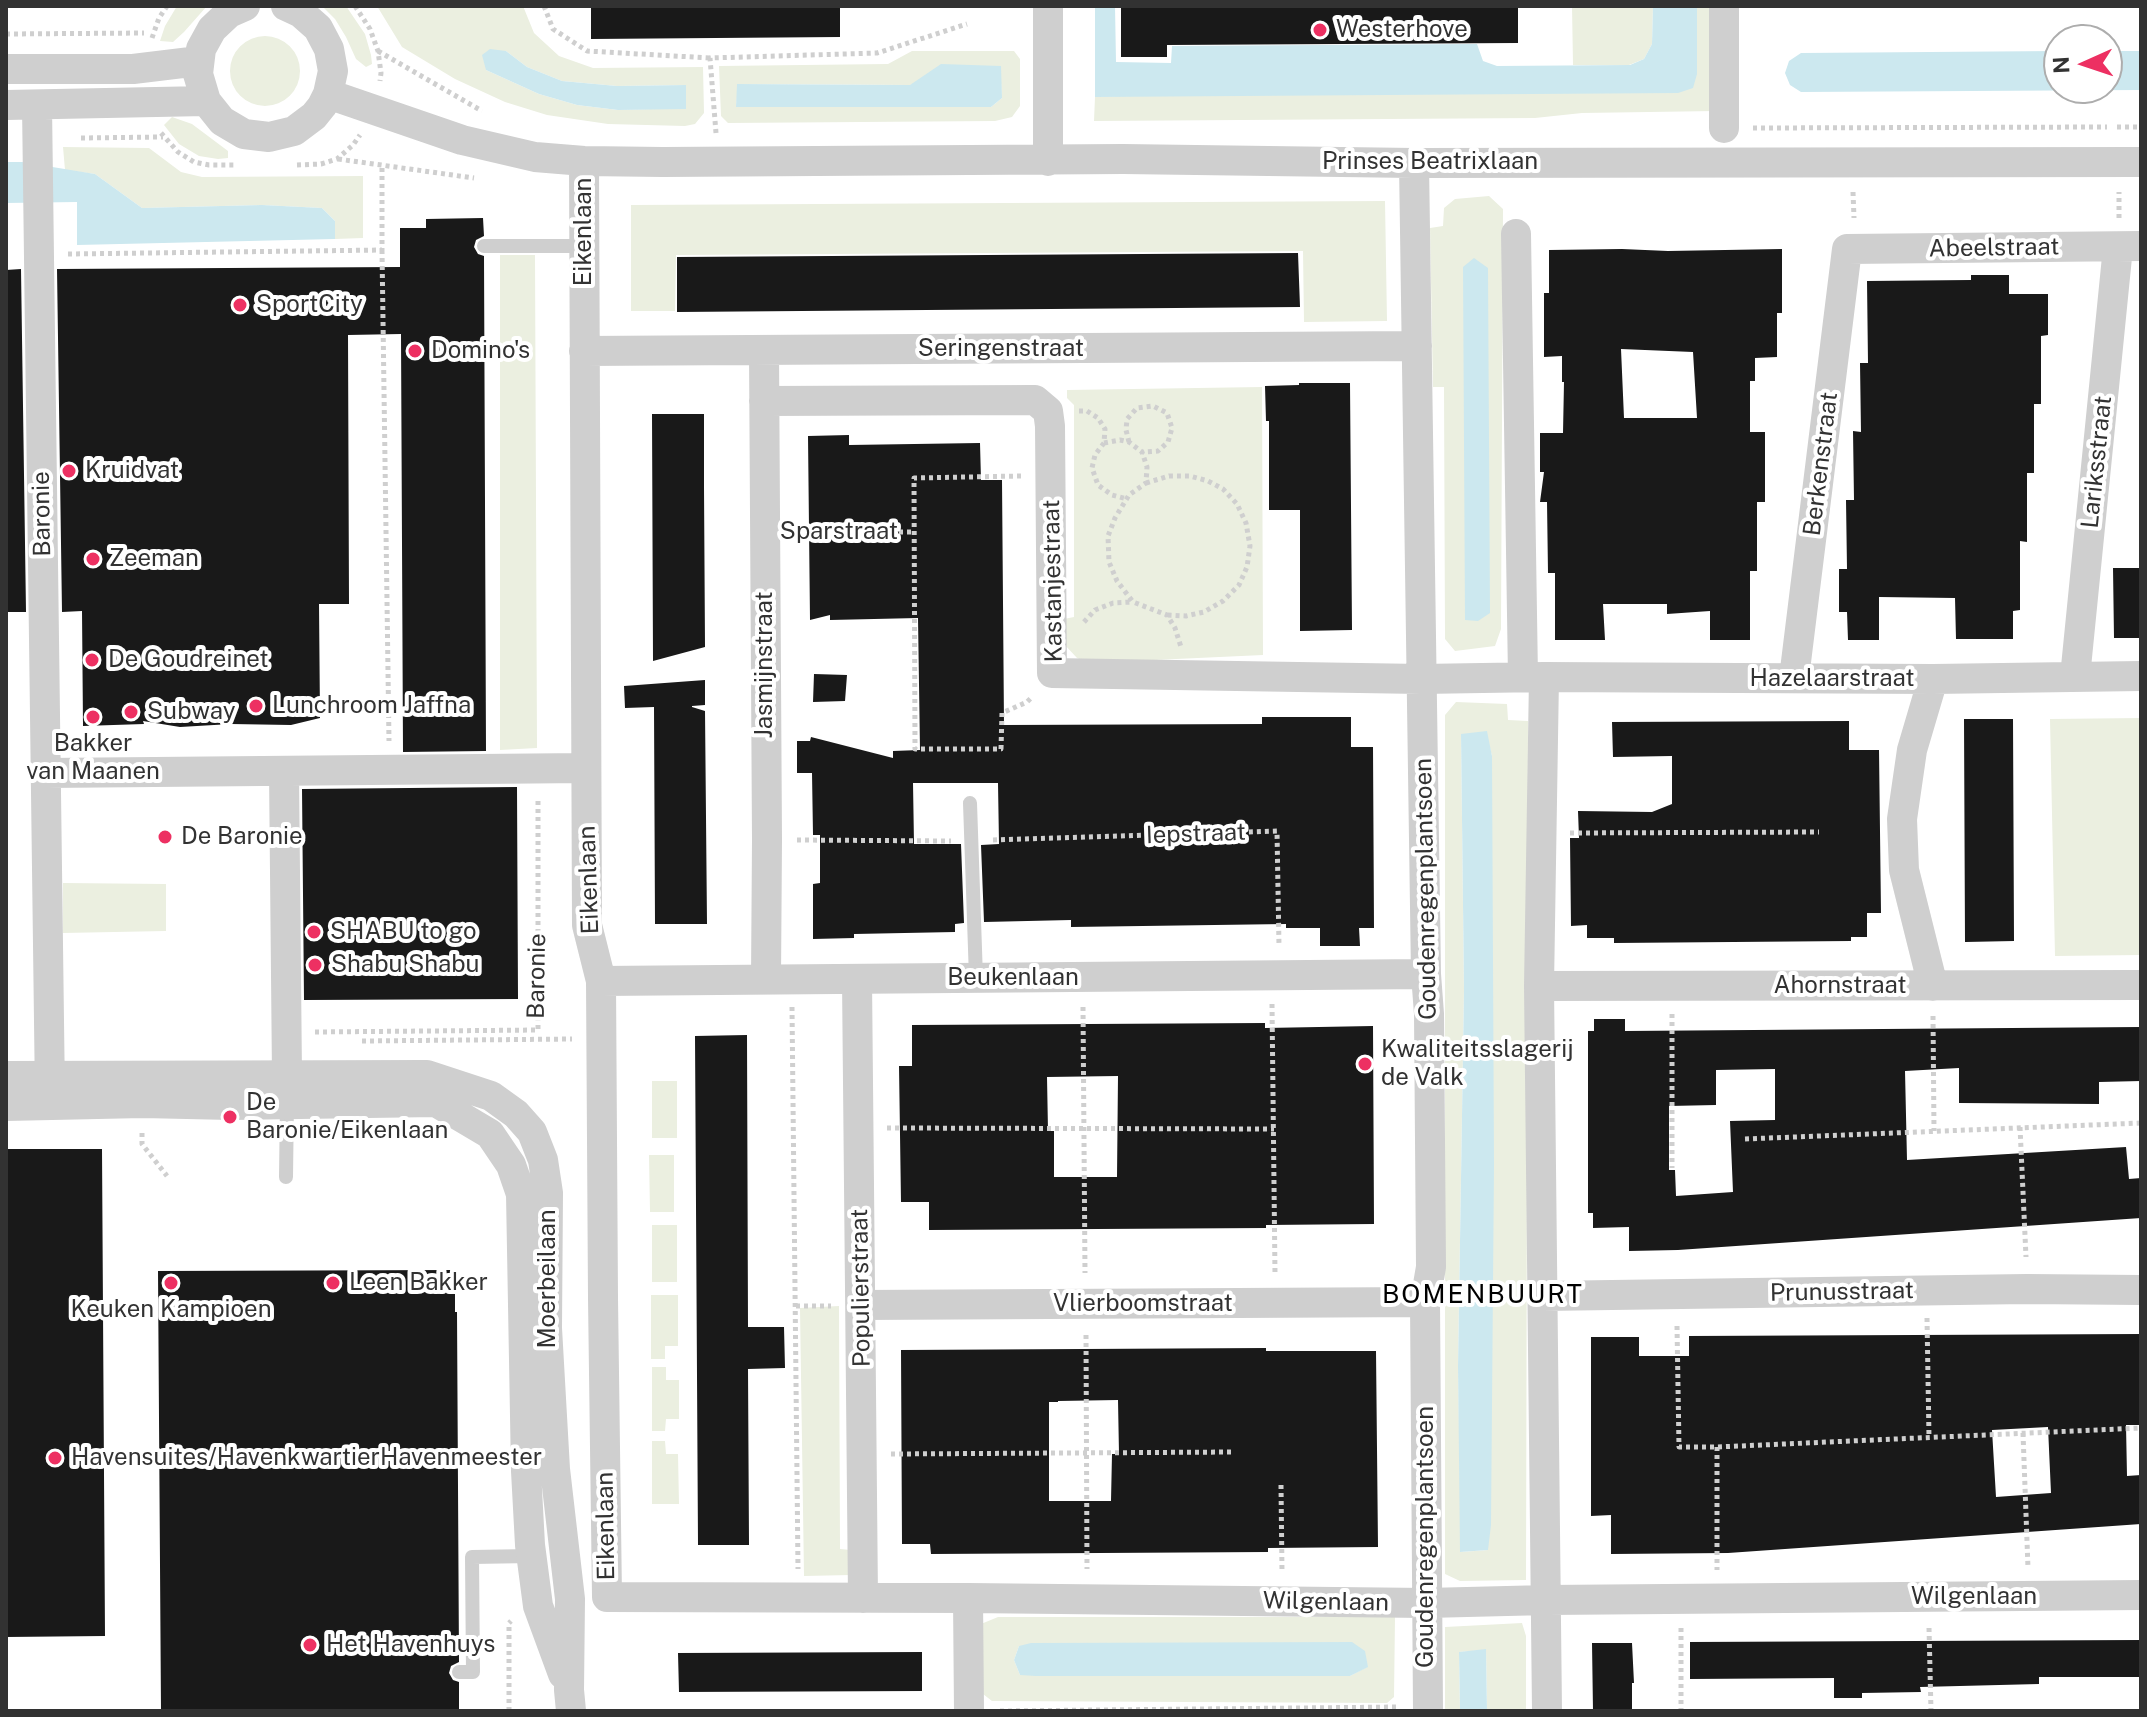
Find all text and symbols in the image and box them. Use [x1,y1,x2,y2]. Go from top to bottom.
place label: Westerhove [1336,16,1468,44]
marker: Westerhove [1311,21,1329,39]
north arrow [2043,24,2123,104]
text: N [2048,56,2074,74]
street label: Prinses Beatrixlaan [1322,148,1538,176]
street label: Eikenlaan [570,178,598,286]
street label: Abeelstraat [1928,232,2060,264]
place label: SportCity [256,291,363,319]
marker: SportCity [231,296,249,314]
street label: Seringenstraat [918,335,1084,363]
place label: Domino's [431,337,530,365]
marker: Domino's [406,342,424,360]
street label: Berkenstraat [1798,390,1844,538]
street label: Lariksstraat [2076,394,2118,530]
place label: Kruidvat [85,457,179,485]
marker: Kruidvat [60,462,78,480]
street label: Baronie [27,471,57,557]
street label: Kastanjestraat [1037,499,1069,663]
street label: Sparstraat [780,518,898,546]
place label: Zeeman [109,545,199,573]
marker: Zeeman [84,550,102,568]
street label: Jasmijnstraat [751,592,779,738]
place label: De Goudreinet [108,646,269,674]
marker: De Goudreinet [83,651,101,669]
street label: Hazelaarstraat [1749,665,1915,693]
place label: Lunchroom Jaffna [272,692,471,720]
marker: Lunchroom Jaffna [247,697,265,715]
place label: Subway [147,698,235,726]
marker: Subway [122,703,140,721]
marker: Bakker van Maanen [84,708,102,726]
place label: Bakker van Maanen [26,730,160,786]
street label: Goudenregenplantsoen [1409,758,1443,1020]
street label: Iepstraat [1146,818,1246,850]
place label: De Baronie [181,823,303,851]
street label: Eikenlaan [573,825,605,935]
marker: De Baronie [156,828,174,846]
place label: SHABU to go [330,918,477,946]
marker: SHABU to go [305,923,323,941]
street label: Baronie [522,933,552,1019]
place label: Shabu Shabu [331,951,480,979]
marker: Shabu Shabu [306,956,324,974]
street label: Beukenlaan [947,964,1079,992]
street label: Ahornstraat [1773,972,1907,1000]
place label: Kwaliteitsslagerij de Valk [1381,1036,1573,1092]
marker: Kwaliteitsslagerij de Valk [1356,1055,1374,1073]
place label: De Baronie/Eikenlaan [246,1089,448,1145]
marker: De Baronie/Eikenlaan [221,1108,239,1126]
street label: Moerbeilaan [534,1209,562,1349]
street label: Populierstraat [845,1209,877,1367]
place label: Leen Bakker [349,1269,488,1297]
marker: Keuken Kampioen [162,1274,180,1292]
marker: Leen Bakker [324,1274,342,1292]
street label: Prunusstraat [1770,1276,1914,1308]
district label: BOMENBUURT [1382,1279,1584,1311]
street label: Vlierboomstraat [1053,1290,1233,1318]
place label: Keuken Kampioen [71,1296,271,1324]
street label: Goudenregenplantsoen [1412,1406,1440,1668]
place label: Havensuites/HavenkwartierHavenmeester [71,1444,542,1472]
marker: Havensuites/HavenkwartierHavenmeester [46,1449,64,1467]
street label: Eikenlaan [591,1471,621,1581]
street label: Wilgenlaan [1911,1583,2037,1611]
street label: Wilgenlaan [1263,1587,1389,1617]
place label: Het Havenhuys [326,1631,495,1659]
marker: Het Havenhuys [301,1636,319,1654]

